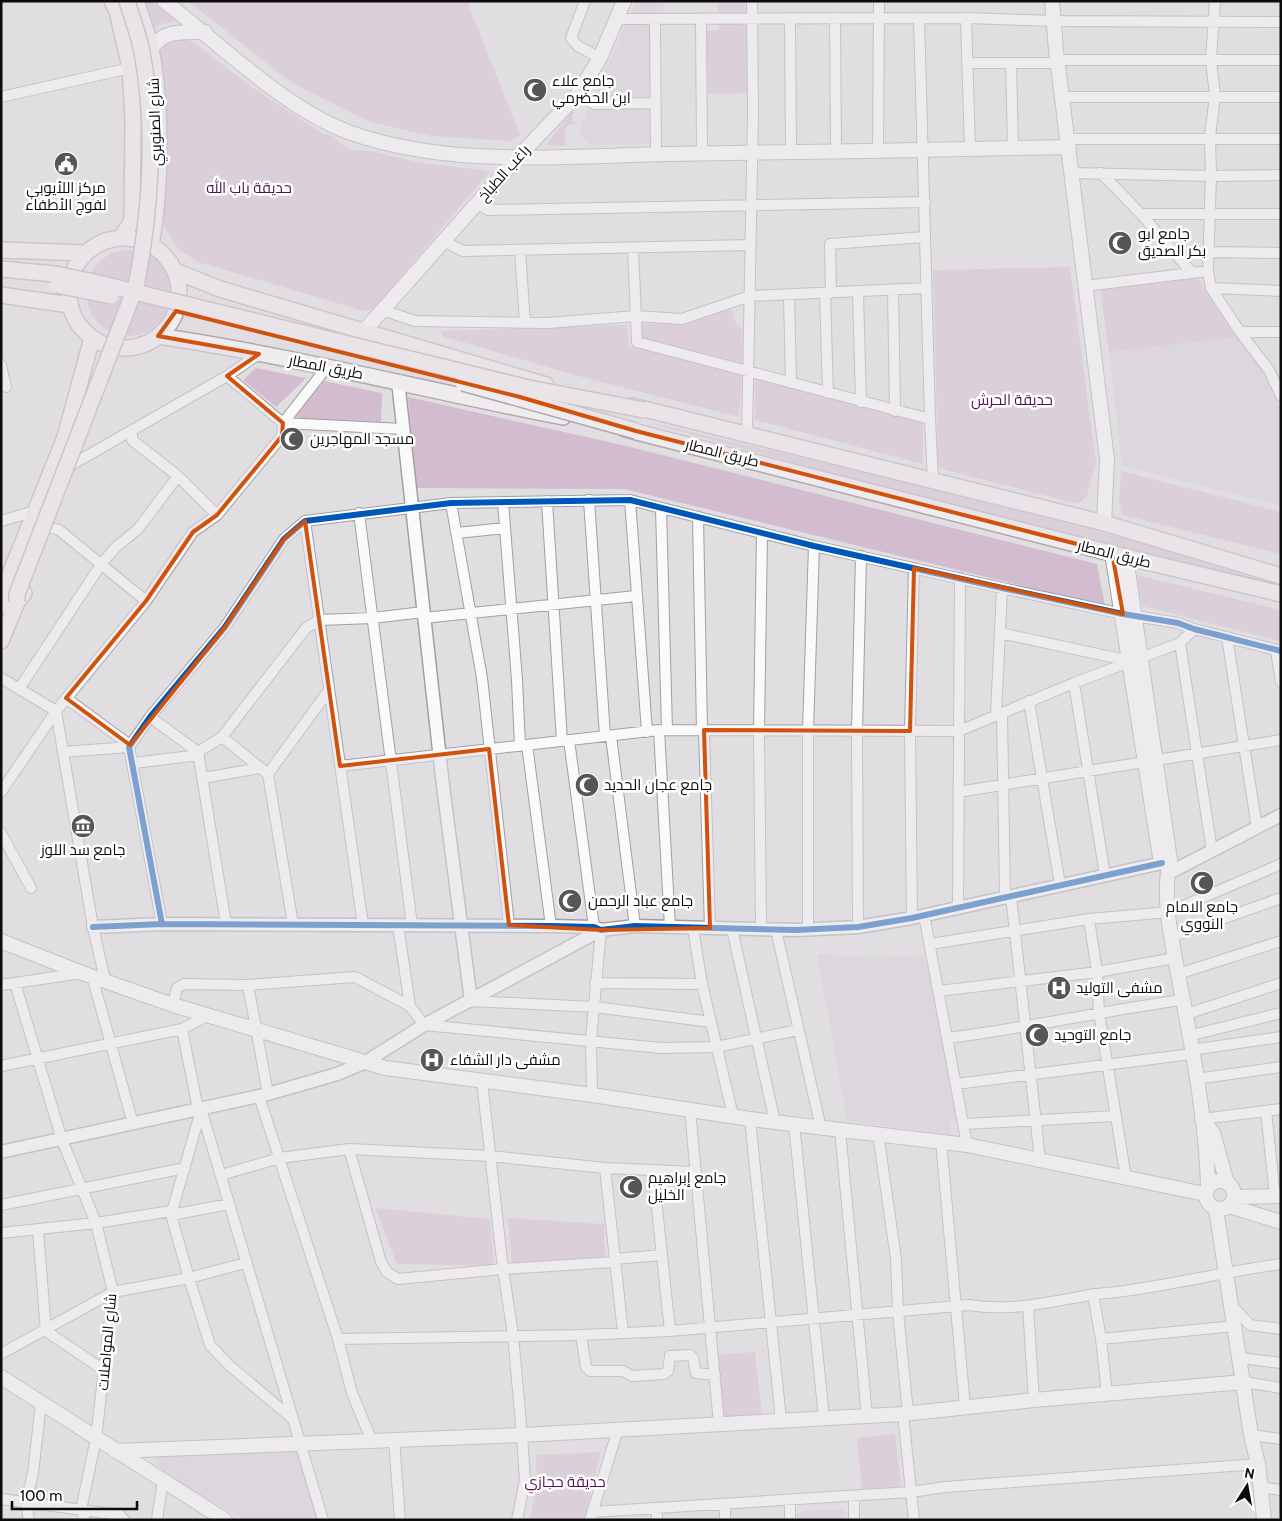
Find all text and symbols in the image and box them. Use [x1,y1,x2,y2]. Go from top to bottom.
place label: جامع علاء ابن الحضرمي [552,72,631,110]
street label: شارع الصنوبري [144,77,169,166]
mosque icon: جامع علاء ابن الحضرمي [522,77,548,103]
street label: راغب الطباخ [474,141,535,206]
public building icon: مركز اللأيوبي لفوج الأطفاء [53,151,79,177]
park label: حديقة باب الله [206,178,292,197]
place label: مركز اللأيوبي لفوج الأطفاء [25,179,107,216]
place label: جامع ابو بكر الصديق [1138,225,1206,261]
mosque icon: جامع ابو بكر الصديق [1107,230,1133,256]
street label: طريق المطار [286,351,365,384]
park label: حديقة الحرش [971,391,1053,410]
mosque icon: مسجد المهاجرين [279,426,305,452]
place label: مسجد المهاجرين [310,430,414,449]
street label: طريق المطار [682,435,761,472]
street label: طريق المطار [1074,536,1153,573]
mosque icon: جامع عجان الحديد [574,772,600,798]
place label: جامع عجان الحديد [604,776,712,796]
museum icon: جامع سد اللوز [70,813,96,839]
place label: جامع سد اللوز [40,841,125,861]
mosque icon: جامع الامام النووي [1189,870,1215,896]
mosque icon: جامع عباد الرحمن [557,888,583,914]
place label: جامع عباد الرحمن [588,892,693,912]
place label: جامع الامام النووي [1166,898,1238,936]
hospital icon: مشفى التوليد [1046,975,1072,1001]
place label: مشفى التوليد [1076,979,1163,998]
mosque icon: جامع التوحيد [1024,1022,1050,1048]
place label: جامع التوحيد [1054,1026,1131,1046]
hospital icon: مشفى دار الشفاء [419,1047,445,1073]
place label: مشفى دار الشفاء [450,1051,561,1070]
place label: جامع إبراهيم الخليل [648,1169,726,1205]
mosque icon: جامع إبراهيم الخليل [618,1174,644,1200]
street label: شارع المواصلات [94,1293,122,1392]
north arrow [1222,1461,1272,1511]
text: N [1243,1463,1256,1483]
park label: حديقة حجازي [524,1473,606,1494]
scale bar [12,1478,138,1510]
text: 100 m [20,1487,62,1505]

